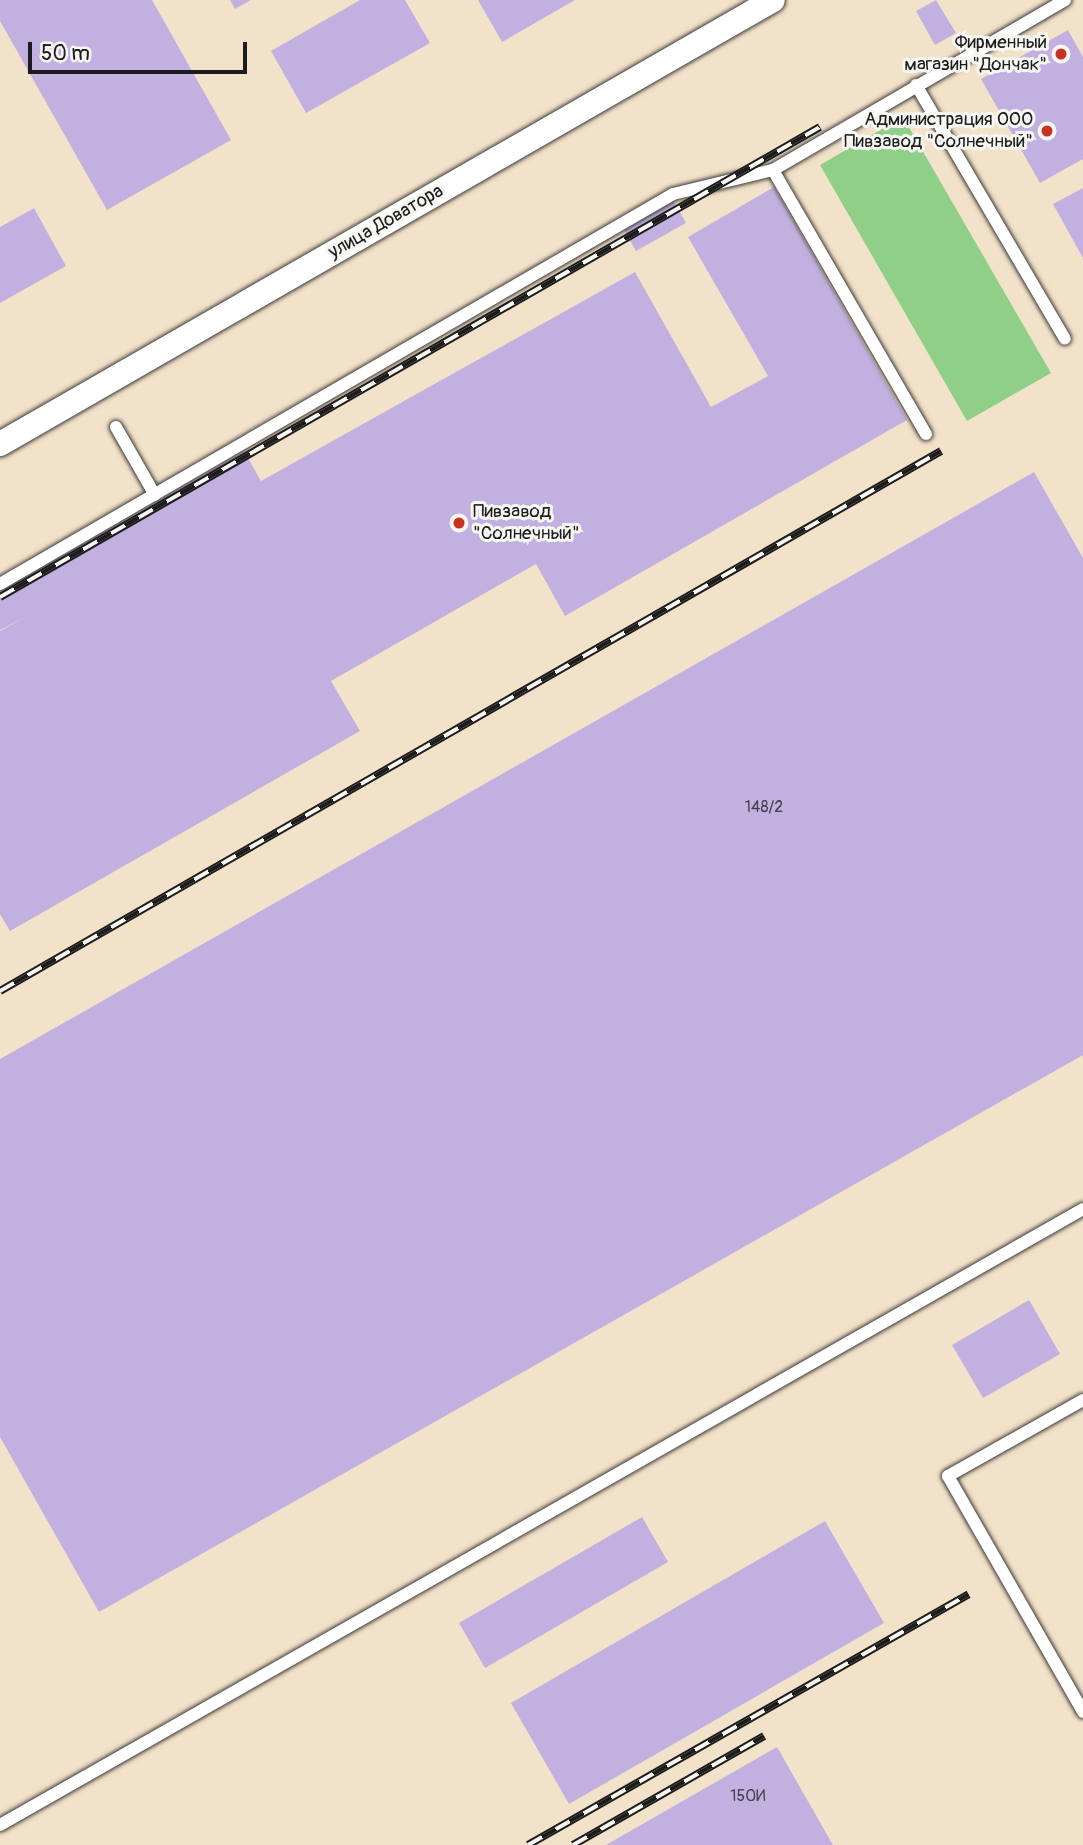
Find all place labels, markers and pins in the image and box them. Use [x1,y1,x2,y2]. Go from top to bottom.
place label: Фирменный магазин "Дончак" [904,32,1047,76]
marker: Фирменный магазин "Дончак" [1053,46,1069,62]
place label: Администрация ООО Пивзавод "Солнечный" [844,109,1033,153]
marker: Администрация ООО Пивзавод "Солнечный" [1039,123,1055,139]
place label: Пивзавод "Солнечный" [473,501,580,545]
marker: Пивзавод "Солнечный" [451,515,467,531]

